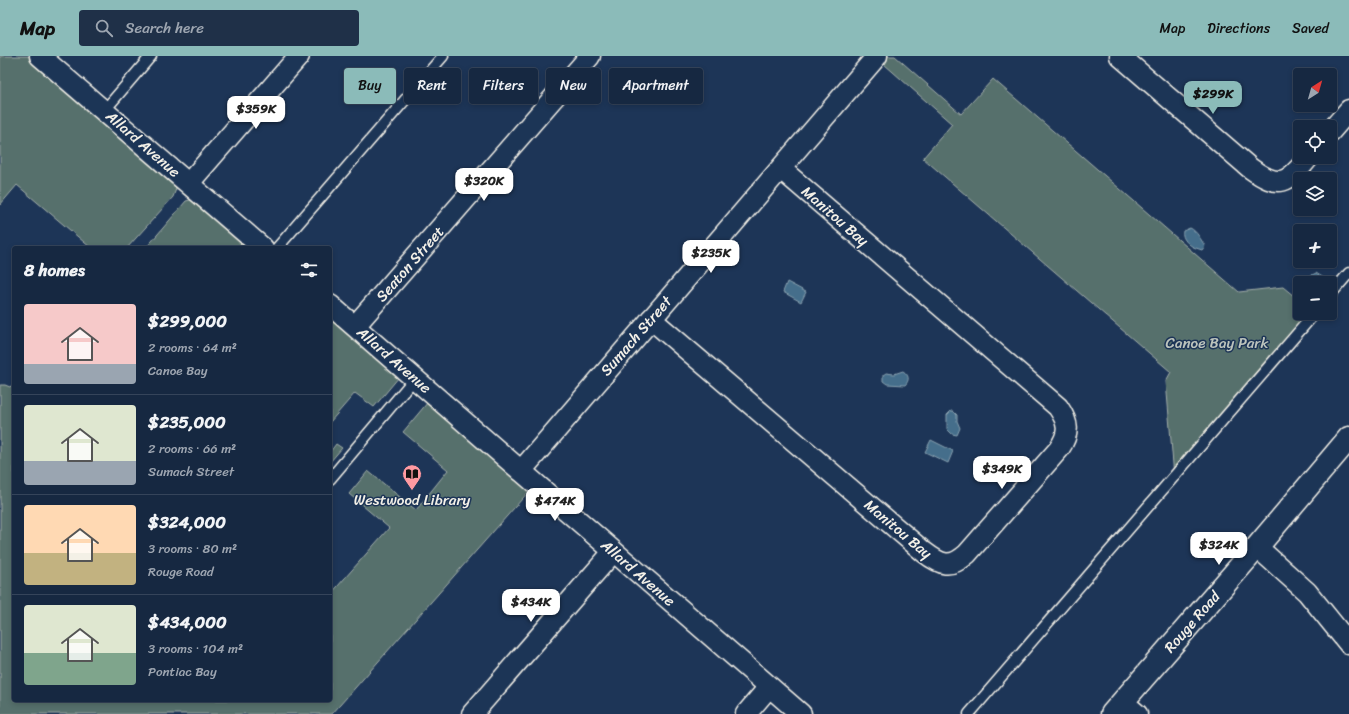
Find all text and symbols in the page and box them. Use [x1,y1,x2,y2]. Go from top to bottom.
search box [79,10,359,46]
text: Map [20,12,55,45]
text: Search here [125,15,204,41]
text: Map [1159,16,1185,41]
text: Directions [1207,16,1270,41]
text: Saved [1292,16,1329,41]
icon: search [93,17,115,39]
chip: Buy [344,68,396,104]
chip: Rent [404,68,461,104]
chip: Filters [469,68,538,104]
chip: New [546,68,601,104]
chip: Apartment [609,68,703,104]
north arrow [1293,68,1337,112]
map controls [1293,68,1337,320]
pin: $299K [1185,81,1241,115]
text: $299K [1193,82,1233,105]
pin: $359K [228,96,284,130]
text: $359K [236,97,276,120]
street label: Allard Avenue [99,103,187,184]
button: locate [1293,120,1337,164]
pin: $320K [456,168,512,202]
text: $320K [464,169,504,192]
button: layers [1293,172,1337,216]
street label: Manitou Bay [795,179,875,253]
street label: Seaton Street [369,220,451,308]
button: + [1293,224,1337,268]
pin: $235K [683,240,739,274]
text: $235K [691,241,731,264]
text: 8 homes [24,255,85,285]
icon: filters [298,259,320,281]
button: − [1293,276,1337,320]
street label: Sumach Street [594,289,679,382]
text: $299,000 [148,306,227,336]
street label: Allard Avenue [350,319,438,400]
icon: home [56,320,104,368]
park label: Canoe Bay Park [1166,330,1269,356]
text: 2 rooms · 64 m² [148,336,237,359]
text: Canoe Bay [148,359,208,382]
text: $235,000 [148,407,226,437]
icon: home [56,421,104,469]
text: 2 rooms · 66 m² [148,437,236,460]
pin: $349K [974,456,1030,490]
text: $349K [982,457,1022,480]
text: Sumach Street [148,460,234,483]
library icon: Westwood Library [401,463,423,491]
place label: Westwood Library [354,487,471,513]
pin: $474K [527,488,583,522]
text: $474K [535,489,575,512]
street label: Manitou Bay [858,492,938,566]
text: $324,000 [148,507,226,537]
icon: home [56,521,104,569]
street label: Allard Avenue [594,532,682,613]
pin: $324K [1191,532,1247,566]
text: $324K [1199,533,1239,556]
text: 3 rooms · 80 m² [148,537,237,560]
text: Rouge Road [148,560,214,583]
street label: Rouge Road [1157,584,1227,659]
pin: $434K [503,589,559,623]
text: $434K [511,590,551,613]
text: $434,000 [148,607,227,637]
icon: home [56,621,104,669]
text: 3 rooms · 104 m² [148,637,243,660]
text: Pontiac Bay [148,660,217,683]

